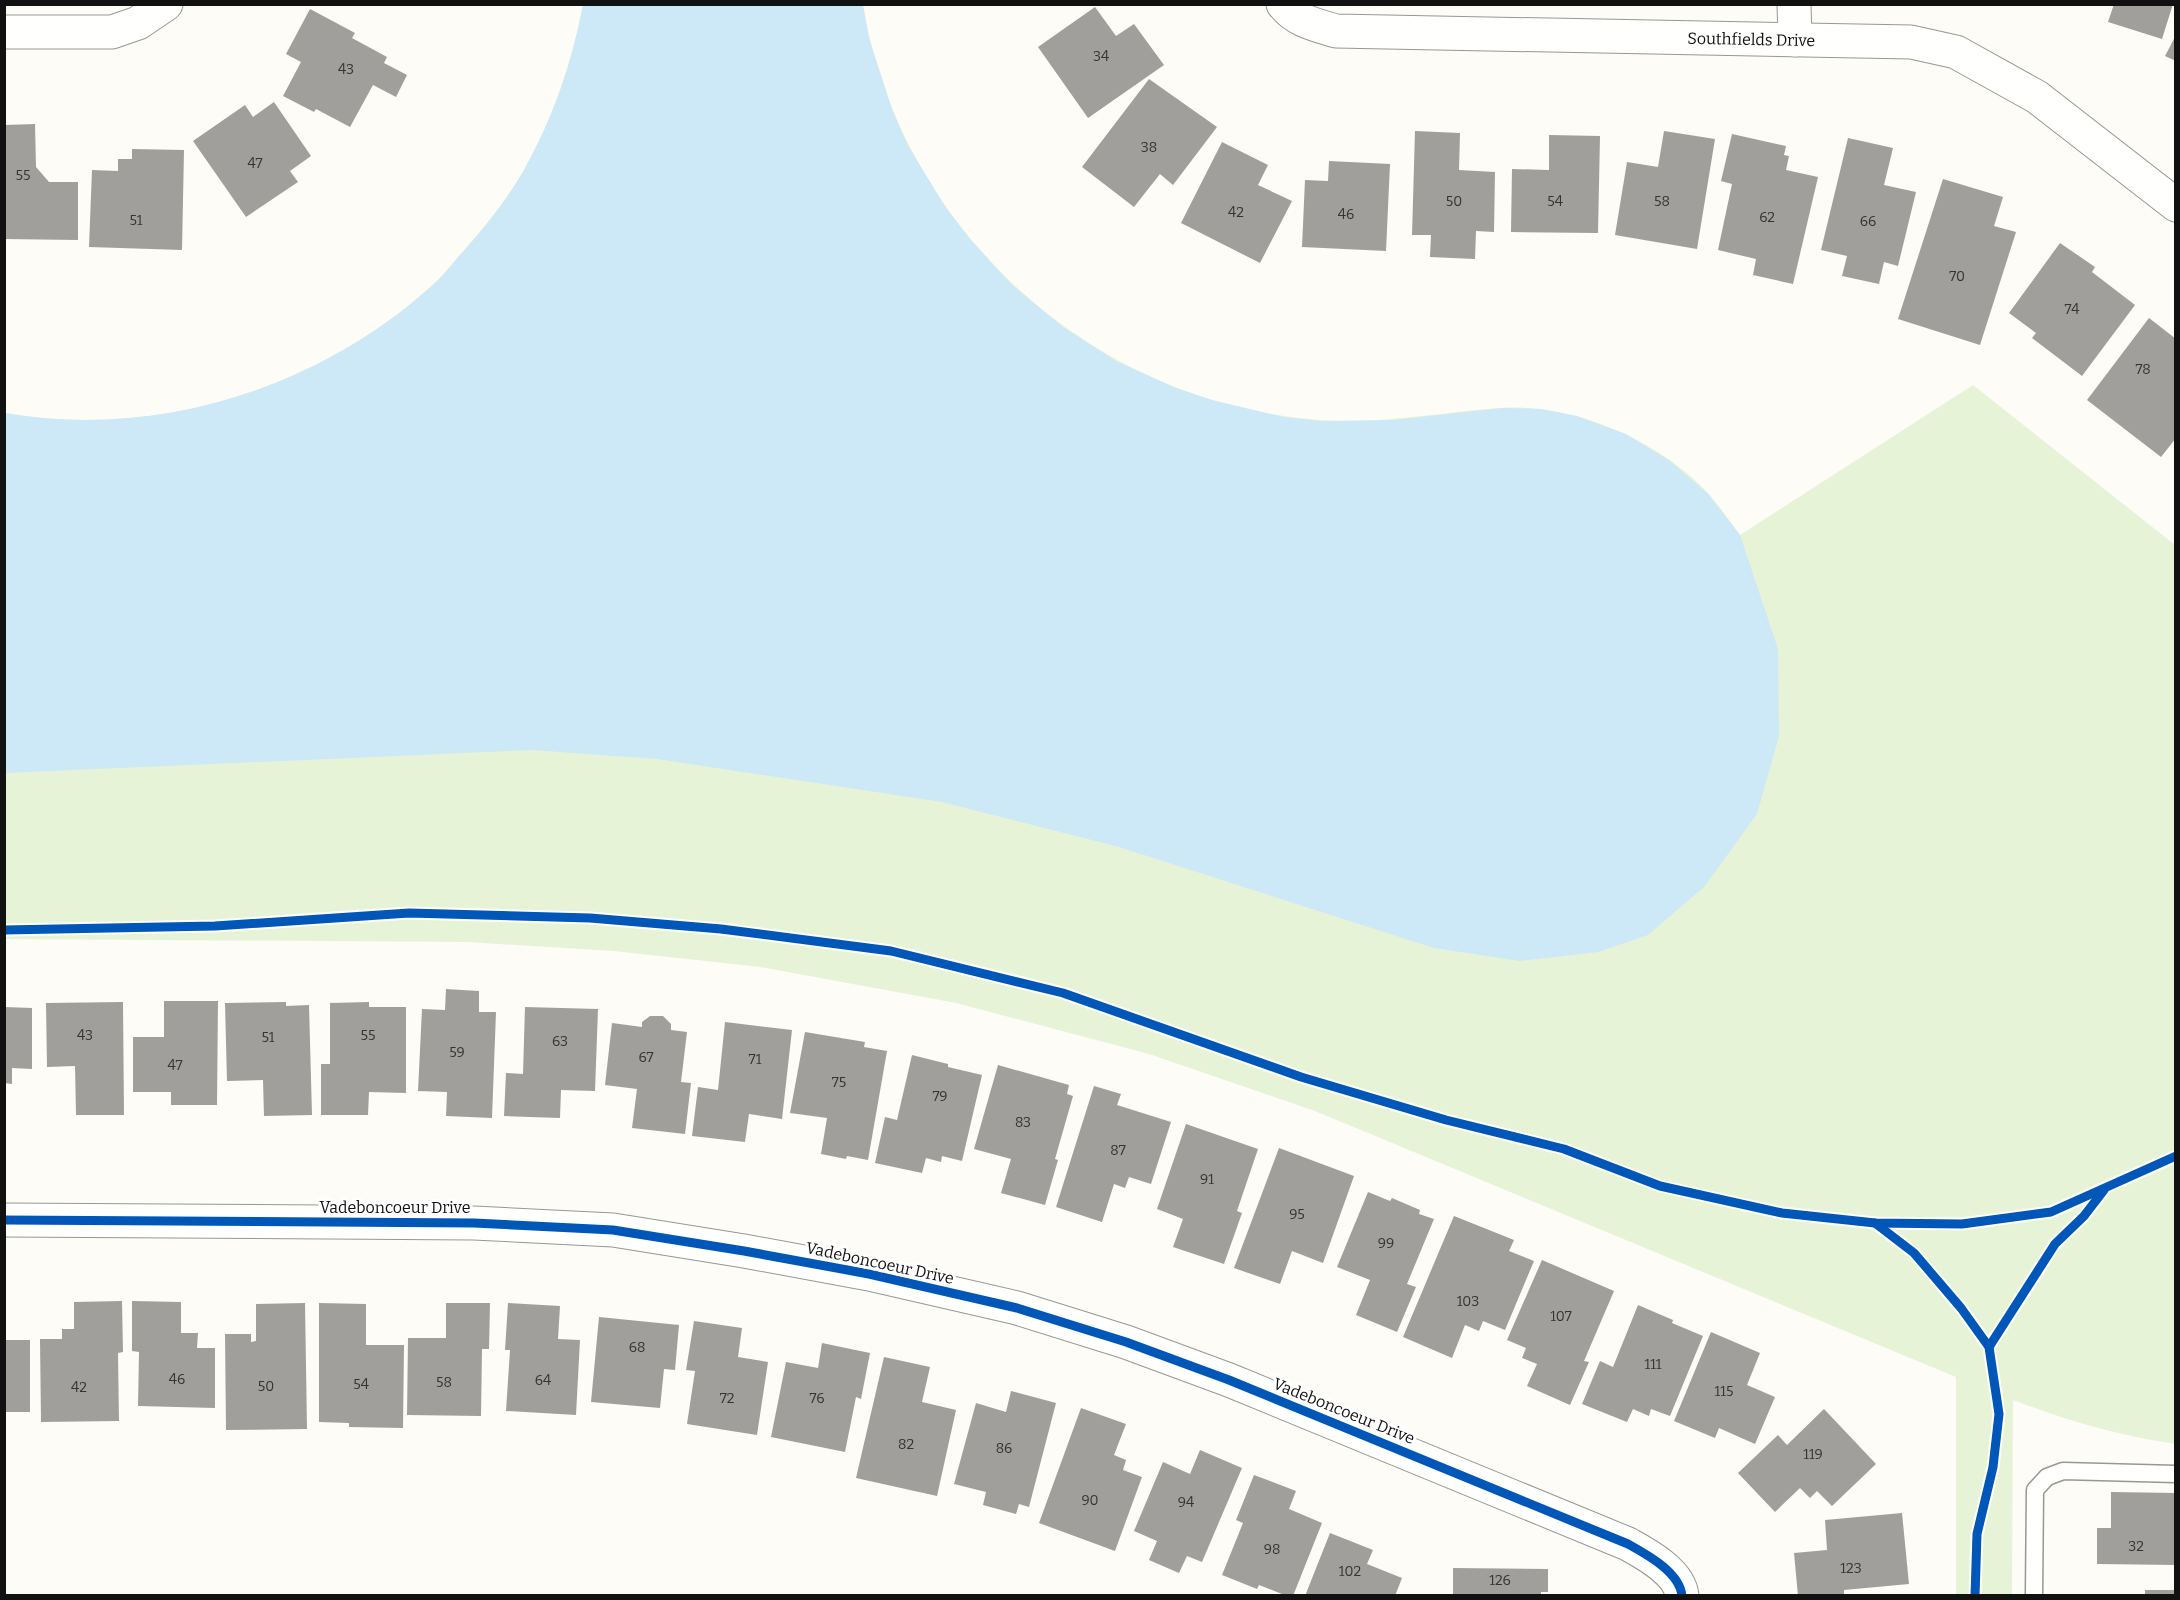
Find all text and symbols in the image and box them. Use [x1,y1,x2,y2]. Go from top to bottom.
street label: Southfields Drive [1687,28,1815,50]
house number: 34 [1093,48,1109,65]
house number: 43 [338,61,354,78]
house number: 38 [1141,139,1157,156]
house number: 47 [247,155,263,172]
house number: 55 [16,167,30,184]
house number: 50 [1446,193,1462,210]
house number: 54 [1547,193,1563,210]
house number: 58 [1654,193,1670,210]
house number: 42 [1228,204,1244,221]
house number: 46 [1338,206,1354,223]
house number: 62 [1759,209,1775,226]
house number: 51 [130,212,143,229]
house number: 66 [1860,213,1876,230]
house number: 70 [1949,268,1965,285]
house number: 74 [2064,301,2080,318]
house number: 78 [2135,361,2151,378]
house number: 43 [77,1027,93,1044]
house number: 55 [361,1027,375,1044]
house number: 51 [262,1029,275,1046]
house number: 63 [552,1033,568,1050]
house number: 59 [449,1044,465,1061]
house number: 67 [638,1049,654,1066]
house number: 71 [749,1051,762,1068]
house number: 47 [167,1057,183,1074]
house number: 75 [832,1074,846,1091]
house number: 79 [933,1088,948,1105]
house number: 83 [1015,1114,1031,1131]
house number: 87 [1110,1142,1126,1159]
house number: 91 [1200,1171,1214,1188]
street label: Vadeboncoeur Drive [320,1198,470,1217]
house number: 95 [1289,1206,1305,1223]
house number: 99 [1378,1235,1394,1252]
street label: Vadeboncoeur Drive [804,1238,956,1288]
house number: 103 [1457,1293,1479,1310]
house number: 107 [1550,1308,1572,1325]
house number: 68 [629,1339,645,1356]
house number: 111 [1644,1356,1662,1373]
house number: 46 [169,1371,185,1388]
house number: 64 [535,1372,551,1389]
house number: 58 [436,1374,452,1391]
street label: Vadeboncoeur Drive [1271,1374,1417,1448]
house number: 54 [353,1376,369,1393]
house number: 50 [258,1378,274,1395]
house number: 42 [71,1379,87,1396]
house number: 115 [1715,1383,1733,1400]
house number: 72 [720,1390,734,1407]
house number: 76 [809,1390,825,1407]
house number: 82 [898,1436,914,1453]
house number: 86 [996,1440,1012,1457]
house number: 119 [1803,1446,1823,1463]
house number: 90 [1081,1492,1099,1509]
house number: 94 [1178,1494,1194,1511]
house number: 32 [2128,1538,2144,1555]
house number: 98 [1264,1541,1280,1558]
house number: 123 [1840,1560,1862,1577]
house number: 102 [1339,1563,1361,1580]
house number: 126 [1489,1572,1511,1589]

